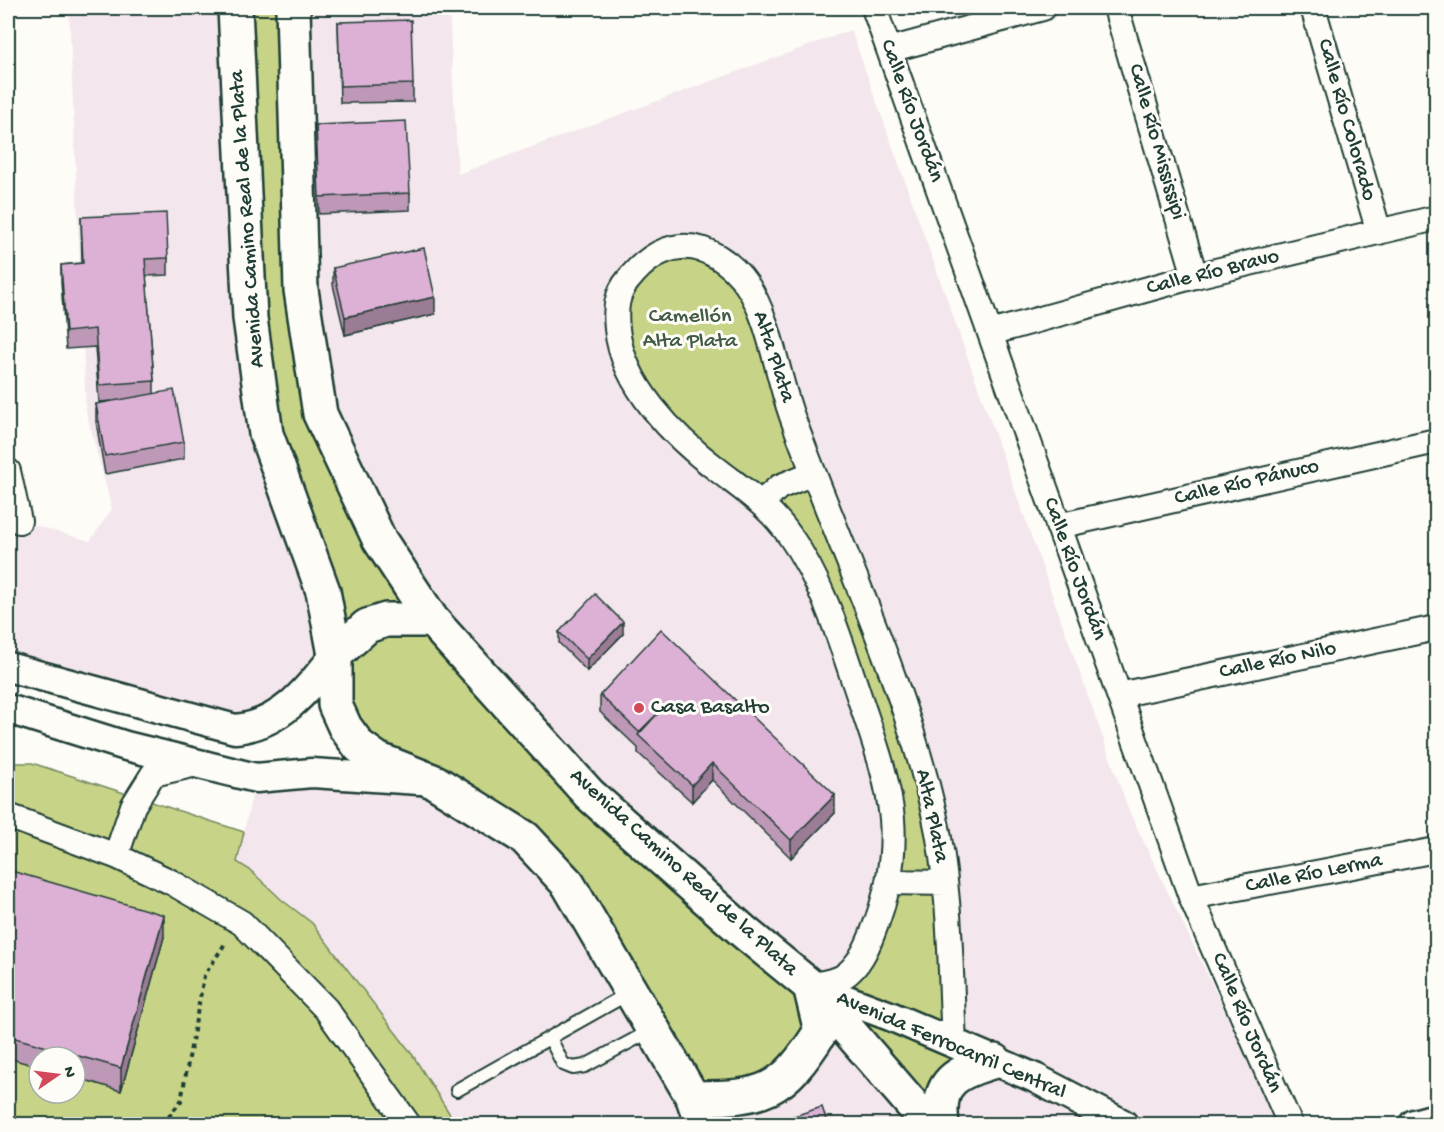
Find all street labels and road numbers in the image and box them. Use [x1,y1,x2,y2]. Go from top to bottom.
street label: Calle Río Jordán [873,36,949,186]
street label: Calle Río Colorado [1310,36,1382,204]
street label: Calle Río Mississipi [1121,61,1191,223]
street label: Avenida Camino Real de la Plata [225,68,271,369]
street label: Calle Río Bravo [1144,244,1282,302]
street label: Alta Plata [746,308,800,407]
street label: Calle Río Pánuco [1172,454,1322,512]
street label: Calle Río Jordán [1036,494,1112,644]
street label: Calle Río Nilo [1217,636,1339,686]
street label: Avenida Camino Real de la Plata [563,763,803,983]
street label: Alta Plata [908,767,954,866]
street label: Calle Río Lerma [1244,848,1385,900]
street label: Calle Río Jordán [1205,949,1287,1097]
street label: Avenida Ferrocarril Central [832,986,1070,1106]

